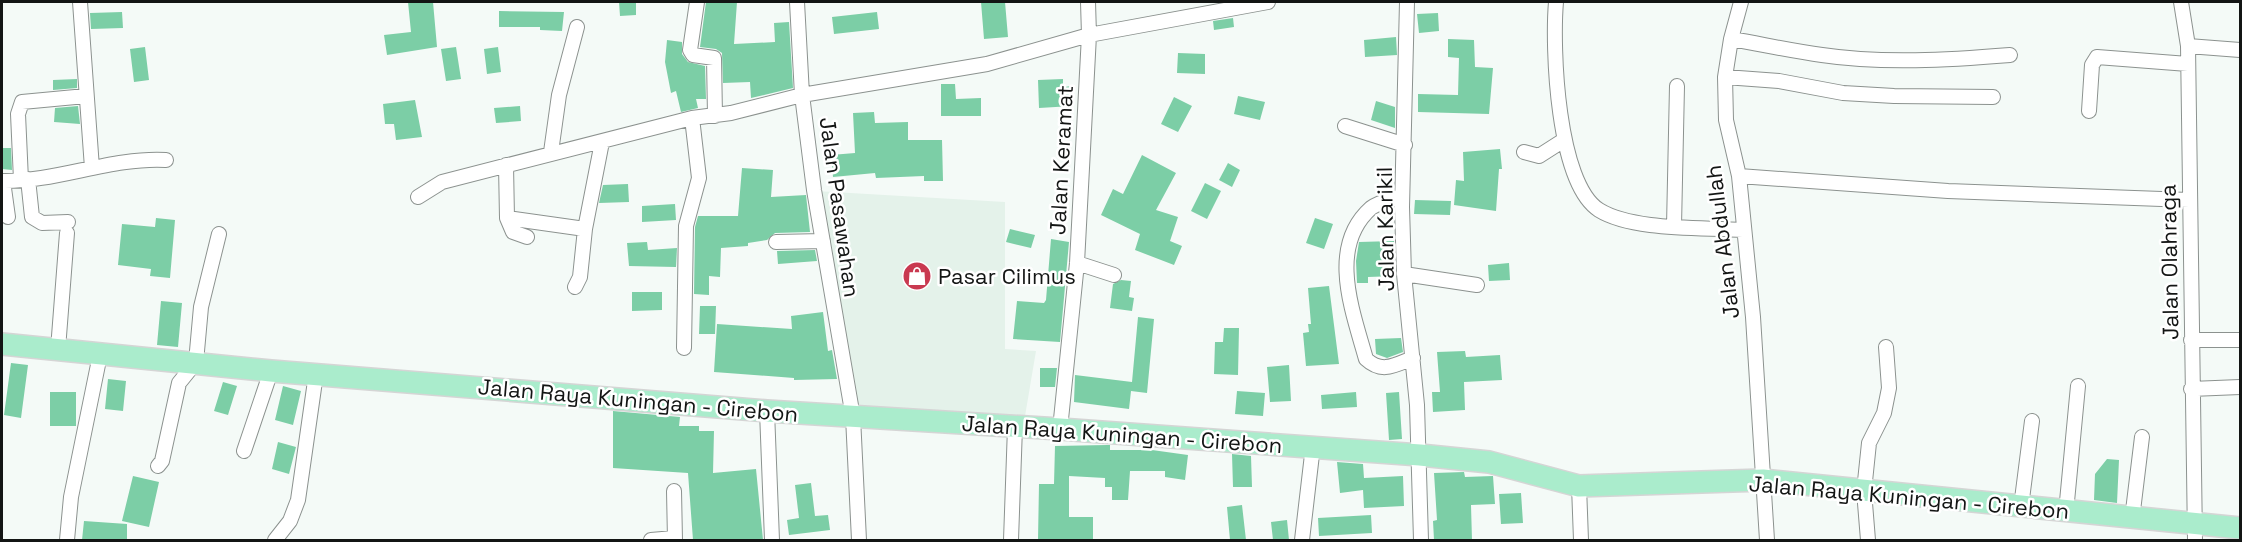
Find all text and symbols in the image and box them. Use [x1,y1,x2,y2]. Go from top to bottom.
street label: Jalan Keramat [1043,84,1079,236]
street label: Jalan Pasawahan [814,115,866,299]
street label: Jalan Abdullah [1699,164,1745,320]
street label: Jalan Karikil [1370,166,1400,292]
street label: Jalan Olahraga [2154,184,2184,340]
shop icon: Pasar Cilimus [901,260,933,292]
place label: Pasar Cilimus [938,262,1076,290]
street label: Jalan Raya Kuningan - Cirebon [477,372,799,428]
street label: Jalan Raya Kuningan - Cirebon [961,409,1283,459]
street label: Jalan Raya Kuningan - Cirebon [1748,469,2070,525]

